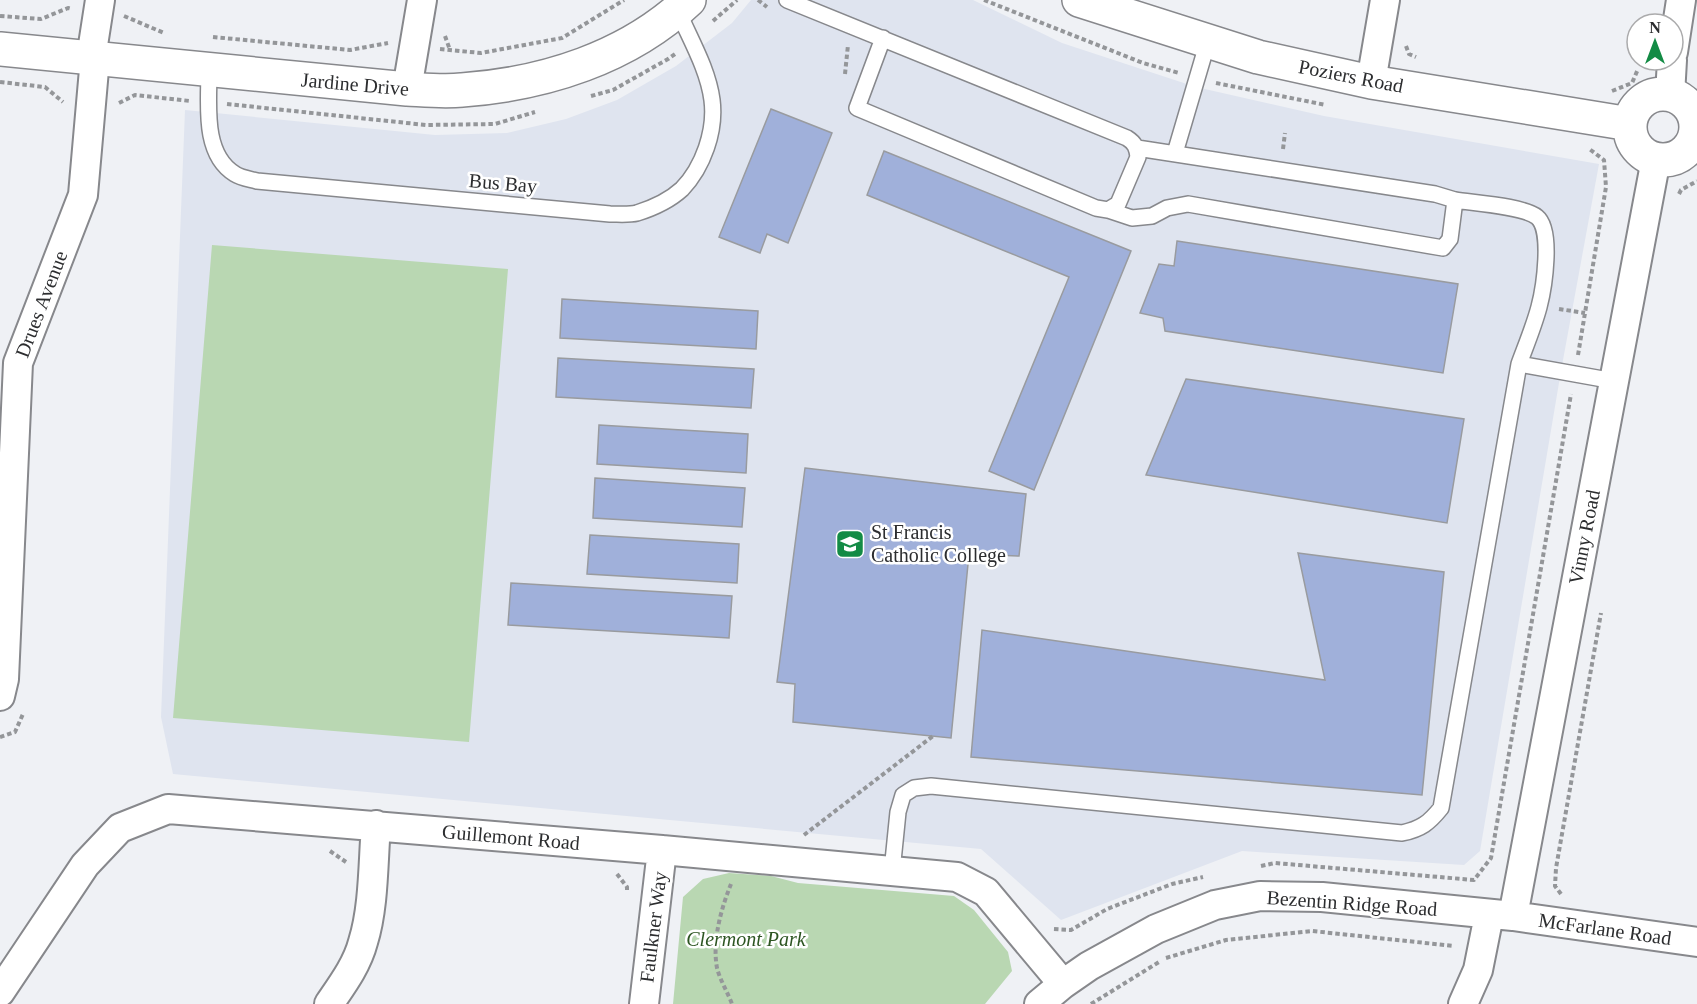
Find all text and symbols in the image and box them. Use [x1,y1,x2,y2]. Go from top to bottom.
north arrow [1625,12,1685,72]
text: N [1649,19,1661,36]
street label: Poziers Road [1297,55,1405,97]
street label: Jardine Drive [300,68,410,100]
street label: Bus Bay [468,169,538,198]
street label: Drues Avenue [11,247,71,360]
street label: Vinny Road [1564,488,1605,586]
place label: St Francis Catholic College [871,521,1006,567]
school or university icon: St Francis Catholic College [834,528,866,560]
street label: Guillemont Road [441,820,581,854]
street label: Faulkner Way [635,870,672,984]
street label: Bezentin Ridge Road [1266,886,1438,921]
street label: McFarlane Road [1537,909,1673,949]
park label: Clermont Park [686,928,807,950]

